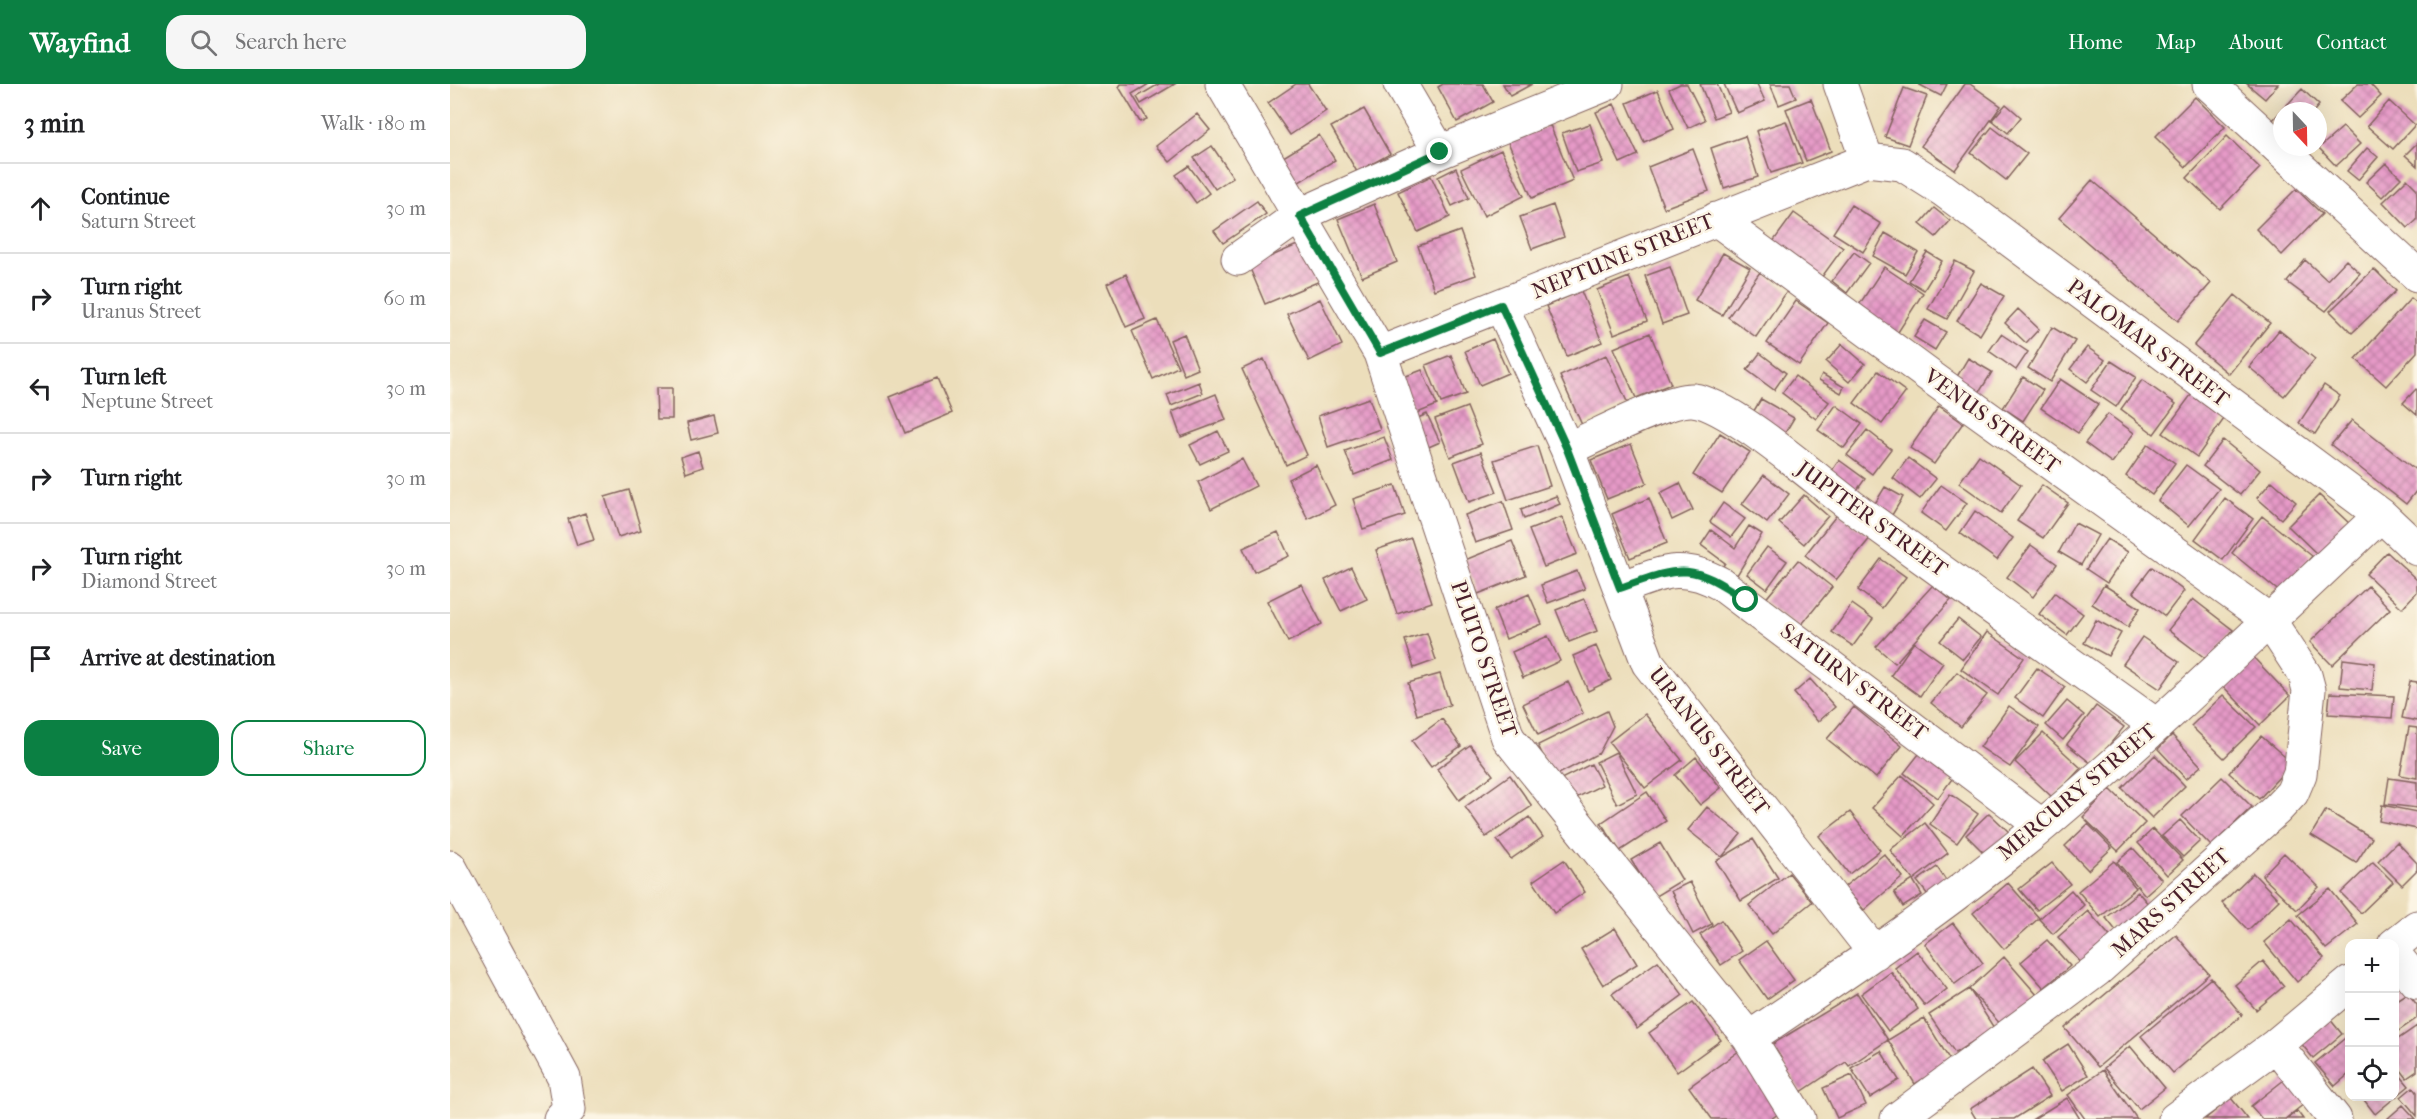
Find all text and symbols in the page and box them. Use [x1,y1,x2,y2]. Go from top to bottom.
search box [166,15,586,69]
text: Wayfind [30,26,130,59]
icon: search [187,26,220,59]
text: Search here [235,29,347,55]
text: Home [2068,30,2123,54]
text: Map [2156,30,2196,54]
text: About [2229,30,2283,54]
text: Contact [2316,30,2387,54]
north arrow [2273,102,2327,156]
text: 3 min [24,108,85,139]
text: Walk · 180 m [321,112,426,135]
route end [1426,138,1452,164]
text: Continue [81,184,170,210]
icon: ahead [24,192,57,225]
text: 30 m [386,197,426,220]
street label: NEPTUNE STREET [1528,207,1719,304]
text: Saturn Street [81,210,196,233]
text: Turn right [81,274,182,300]
street label: PALOMAR STREET [2062,274,2235,413]
icon: right [24,282,57,315]
text: 60 m [383,287,426,310]
text: Uranus Street [81,300,201,323]
street label: VENUS STREET [1918,362,2066,480]
text: Turn left [81,364,167,390]
icon: left [24,372,57,405]
text: 30 m [386,377,426,400]
text: Neptune Street [81,390,213,413]
street label: JUPITER STREET [1790,454,1953,583]
icon: right [24,462,57,495]
text: Turn right [81,465,182,491]
text: 30 m [386,467,426,490]
text: Turn right [81,544,182,570]
icon: right [24,552,57,585]
text: 30 m [386,557,426,580]
text: Diamond Street [81,570,217,593]
street label: PLUTO STREET [1445,577,1523,742]
route start [1732,586,1758,612]
street label: SATURN STREET [1775,618,1934,747]
icon: arrive [24,642,57,675]
text: Arrive at destination [81,645,275,671]
street label: URANUS STREET [1643,662,1776,821]
street label: MERCURY STREET [1992,717,2162,866]
button: Save [24,720,219,776]
button: Share [231,720,426,776]
street label: MARS STREET [2106,842,2236,963]
map controls [2345,939,2399,1101]
button: + [2345,939,2399,993]
button: − [2345,993,2399,1047]
button: locate [2345,1047,2399,1101]

